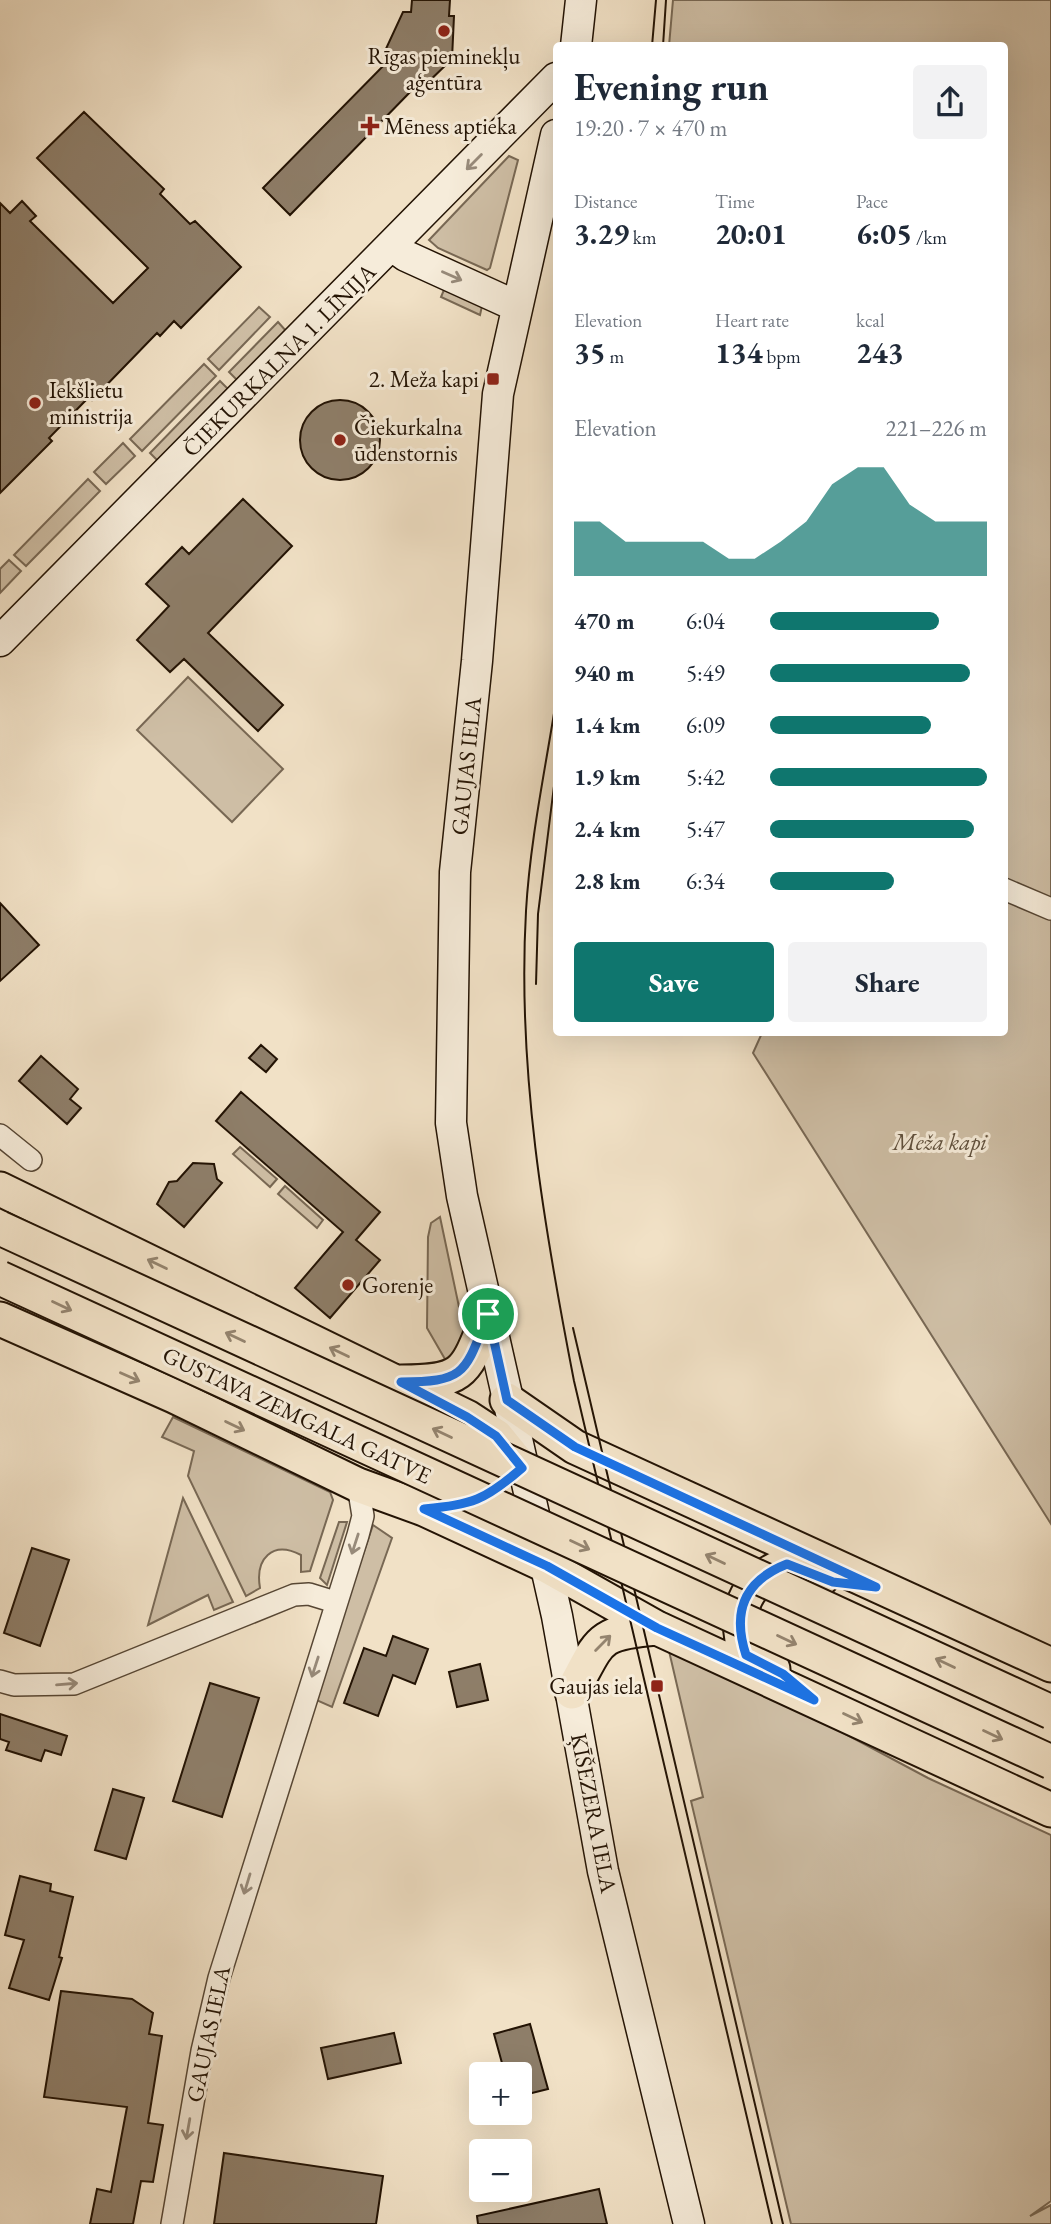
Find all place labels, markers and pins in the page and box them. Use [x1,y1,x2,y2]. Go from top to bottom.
marker: Rīgas pieminekļu aģentūra [436,23,452,39]
place label: Rīgas pieminekļu aģentūra [368,41,520,97]
place label: Mēness aptieka [384,111,518,141]
marker: Mēness aptieka [362,118,378,134]
place label: 2. Meža kapi [369,364,479,394]
marker: 2. Meža kapi [485,371,501,387]
place label: Iekšlietu ministrija [49,375,133,431]
marker: Iekšlietu ministrija [27,395,43,411]
place label: Čiekurkalna ūdenstornis [354,412,463,468]
marker: Čiekurkalna ūdenstornis [332,432,348,448]
place label: Gorenje [362,1270,433,1300]
marker: Gorenje [340,1277,356,1293]
pin [458,1284,518,1344]
place label: Gaujas iela [549,1671,644,1701]
marker: Gaujas iela [649,1678,665,1694]

